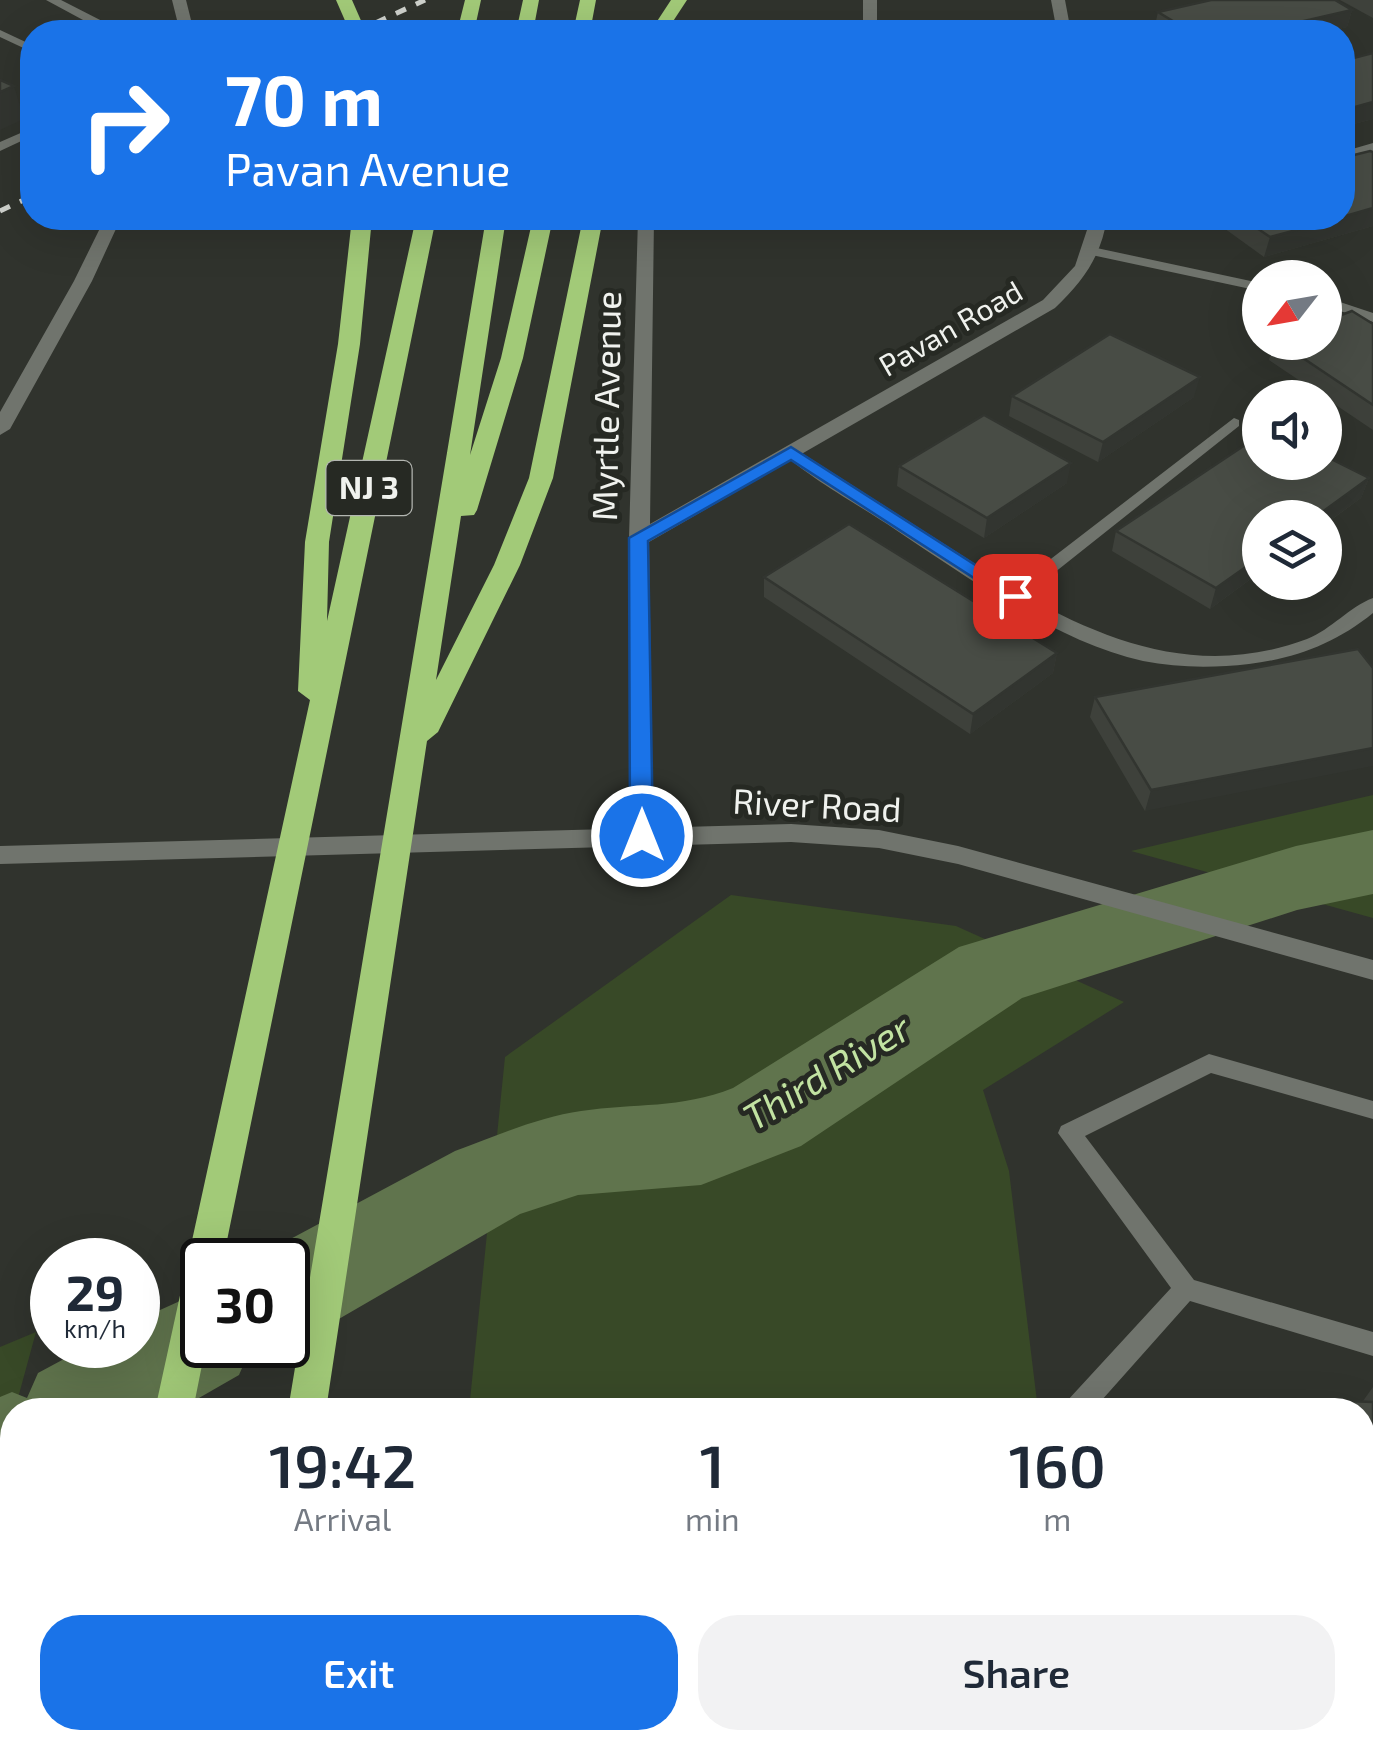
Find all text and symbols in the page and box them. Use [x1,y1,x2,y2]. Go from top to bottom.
text: 70 m [225,56,383,140]
icon: right [60,60,190,190]
text: Pavan Avenue [225,141,510,195]
north arrow [1242,260,1342,360]
map controls [1242,260,1342,600]
street label: Pavan Road [872,272,1028,383]
street label: Myrtle Avenue [582,291,628,521]
button: sound [1242,380,1342,480]
road number: NJ 3 [326,461,412,515]
button: layers [1242,500,1342,600]
pin [973,554,1058,639]
icon: arrive [988,569,1043,624]
street label: River Road [732,779,903,829]
position arrow [590,784,694,888]
water label: Third River [734,1003,919,1139]
speed limit sign: 30 [180,1238,310,1368]
text: 29 [66,1261,124,1321]
text: km/h [64,1313,126,1343]
text: 19:42 [269,1428,416,1500]
text: 1 [700,1428,725,1500]
text: 160 [1009,1428,1106,1500]
text: Arrival [294,1499,391,1537]
text: min [685,1499,740,1537]
text: m [1043,1499,1071,1537]
button: Exit [40,1615,678,1730]
button: Share [698,1615,1335,1730]

